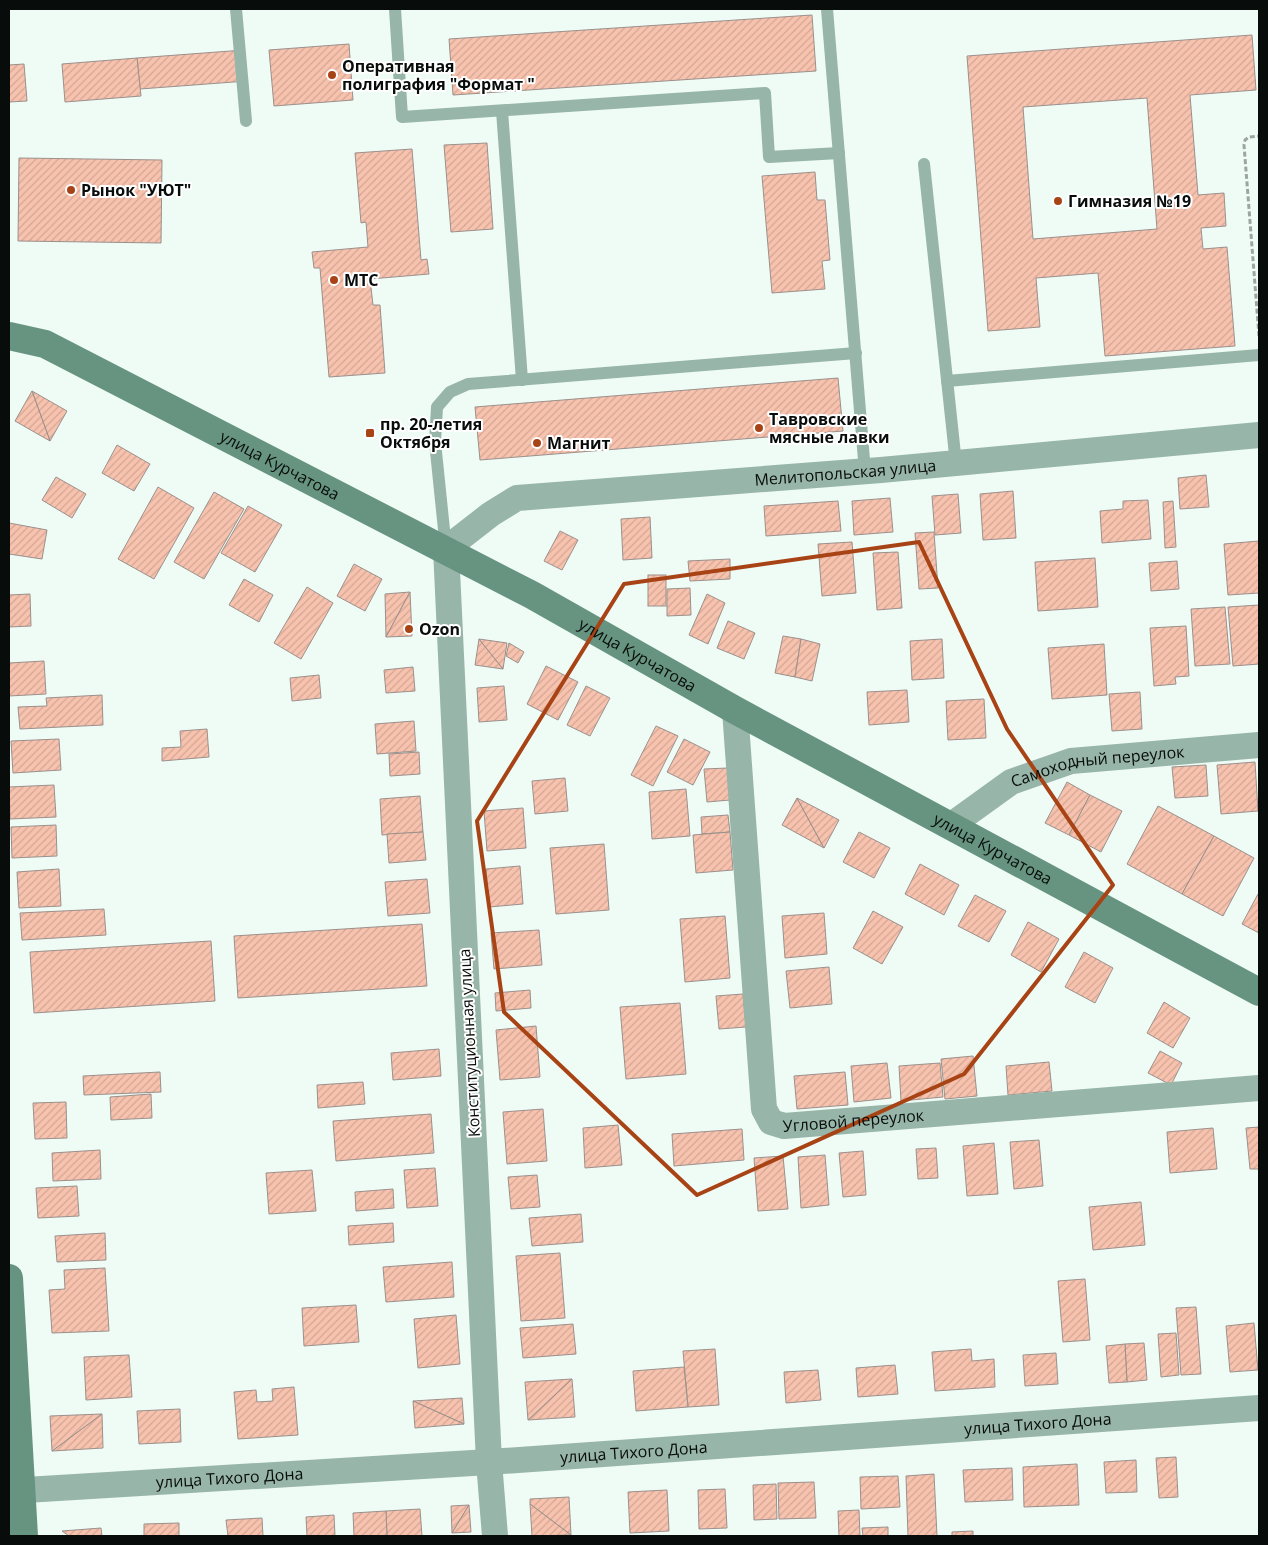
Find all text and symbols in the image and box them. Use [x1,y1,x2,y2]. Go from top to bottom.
place label: Оперативная полиграфия "Формат " [342,55,535,95]
marker: Оперативная полиграфия "Формат " [326,69,338,81]
place label: Рынок "УЮТ" [81,179,191,201]
marker: Рынок "УЮТ" [65,184,77,196]
place label: Гимназия №19 [1068,190,1191,212]
marker: Гимназия №19 [1052,195,1064,207]
place label: МТС [344,269,379,291]
marker: МТС [328,274,340,286]
place label: Тавровские мясные лавки [769,408,890,448]
place label: пр. 20-летия Октября [380,413,482,453]
marker: Тавровские мясные лавки [753,422,765,434]
street label: улица Курчатова [216,425,343,505]
marker: пр. 20-летия Октября [364,427,376,439]
place label: Магнит [547,432,611,454]
marker: Магнит [531,437,543,449]
street label: Мелитопольская улица [754,454,937,491]
street label: улица Курчатова [575,613,700,697]
place label: Ozon [419,618,460,640]
marker: Ozon [403,623,415,635]
street label: Самоходный переулок [1008,740,1186,792]
street label: улица Курчатова [930,808,1056,890]
street label: Конституционная улица [453,948,485,1138]
street label: Угловой переулок [782,1104,925,1137]
street label: улица Тихого Дона [963,1407,1112,1440]
street label: улица Тихого Дона [559,1436,708,1468]
street label: улица Тихого Дона [155,1462,304,1493]

